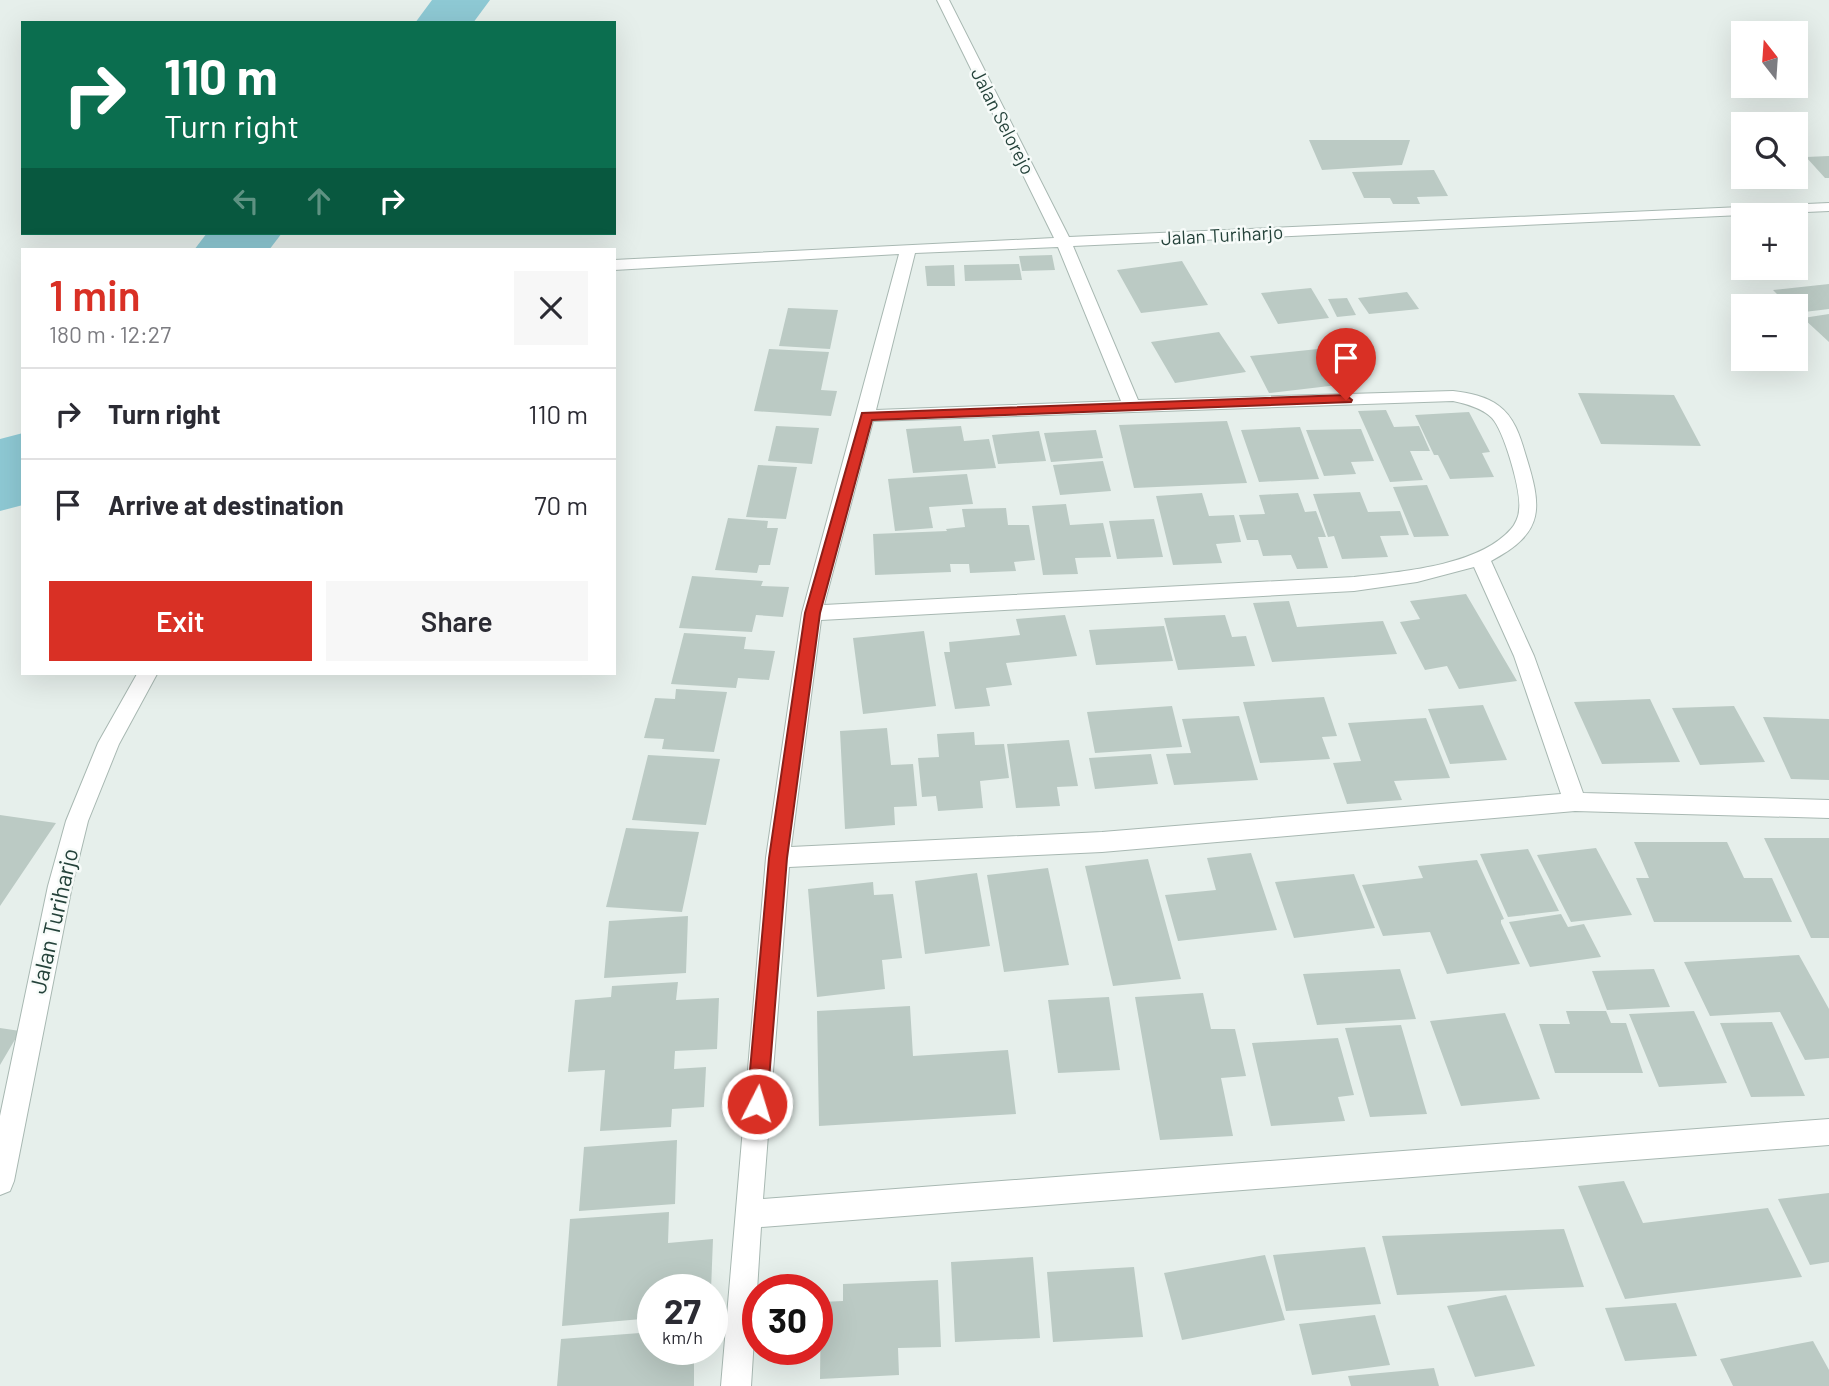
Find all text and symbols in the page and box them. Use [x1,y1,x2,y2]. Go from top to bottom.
north arrow [1731,21,1808,98]
map controls [1731,21,1808,371]
text: 110 m [164,46,278,105]
icon: right [49,49,140,140]
street label: Jalan Selorejo [967,64,1040,178]
text: Turn right [164,106,299,144]
button: search [1731,112,1808,189]
icon: left [227,182,265,220]
icon: ahead [300,182,338,220]
icon: right [373,182,411,220]
button: + [1731,203,1808,280]
street label: Jalan Turiharjo [1160,220,1284,249]
text: 1 min [49,269,141,319]
button: close [514,271,588,345]
button: − [1731,294,1808,371]
text: 180 m · 12:27 [49,320,171,348]
pin [1316,328,1376,400]
icon: arrive [1327,339,1365,377]
icon: right [49,395,87,433]
text: Turn right [108,398,221,429]
text: 110 m [528,398,588,429]
icon: arrive [49,486,87,524]
text: Arrive at destination [108,489,344,520]
text: 70 m [534,489,588,520]
button: Exit [49,581,312,661]
button: Share [326,581,588,661]
street label: Jalan Turiharjo [23,845,83,996]
position arrow [720,1067,794,1141]
speed limit sign: 30 [742,1274,833,1365]
text: 27 [664,1289,701,1331]
text: km/h [662,1326,703,1348]

